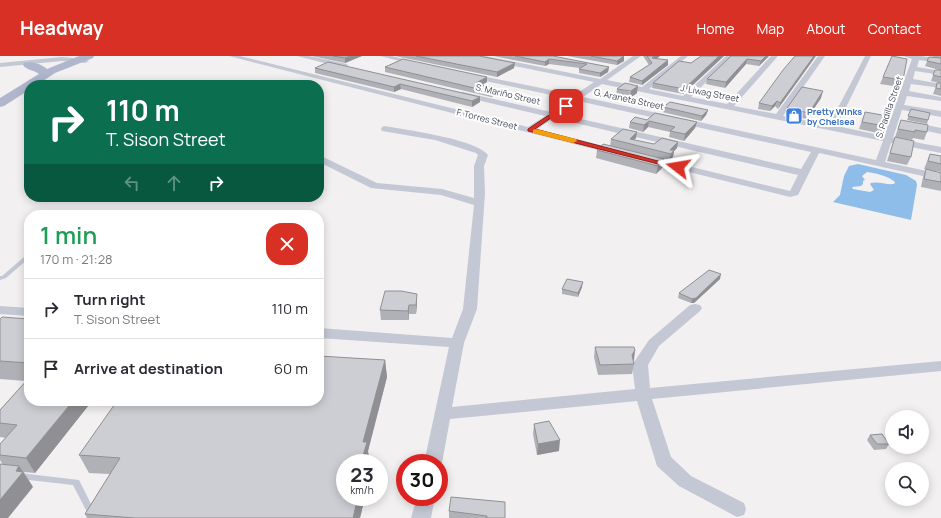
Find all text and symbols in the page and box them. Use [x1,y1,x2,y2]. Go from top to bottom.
text: Headway [20,15,103,41]
text: Home [697,19,734,38]
text: Map [756,19,784,38]
text: About [806,19,846,38]
text: Contact [868,19,921,38]
street label: S. Padilla Street [872,74,906,140]
street label: S. Mariño Street [474,80,542,108]
street label: J. Liwag Street [679,81,741,105]
street label: G. Araneta Street [593,85,666,113]
pin [549,89,583,123]
text: 110 m [106,91,180,129]
icon: arrive [555,95,577,117]
icon: right [40,96,92,148]
street label: F. Torres Street [455,105,519,133]
place label: Pretty Winks by Chelsea [807,105,862,128]
shop icon: Pretty Winks by Chelsea [784,106,804,126]
text: T. Sison Street [106,127,226,151]
position arrow [657,146,699,188]
icon: left [121,172,143,194]
icon: ahead [163,172,185,194]
icon: right [205,172,227,194]
text: 1 min [40,218,97,251]
button: close [266,223,308,265]
text: 170 m · 21:28 [40,250,113,268]
text: Turn right [74,289,145,310]
icon: right [40,298,62,320]
text: 110 m [271,298,308,319]
text: T. Sison Street [74,310,160,328]
icon: arrive [40,358,62,380]
text: Arrive at destination [74,358,223,379]
text: 60 m [274,358,308,379]
map controls [885,410,929,506]
button: sound [885,410,929,454]
speed limit sign: 30 [396,454,448,506]
text: 23 [350,461,374,488]
button: search [885,462,929,506]
text: km/h [350,483,374,497]

